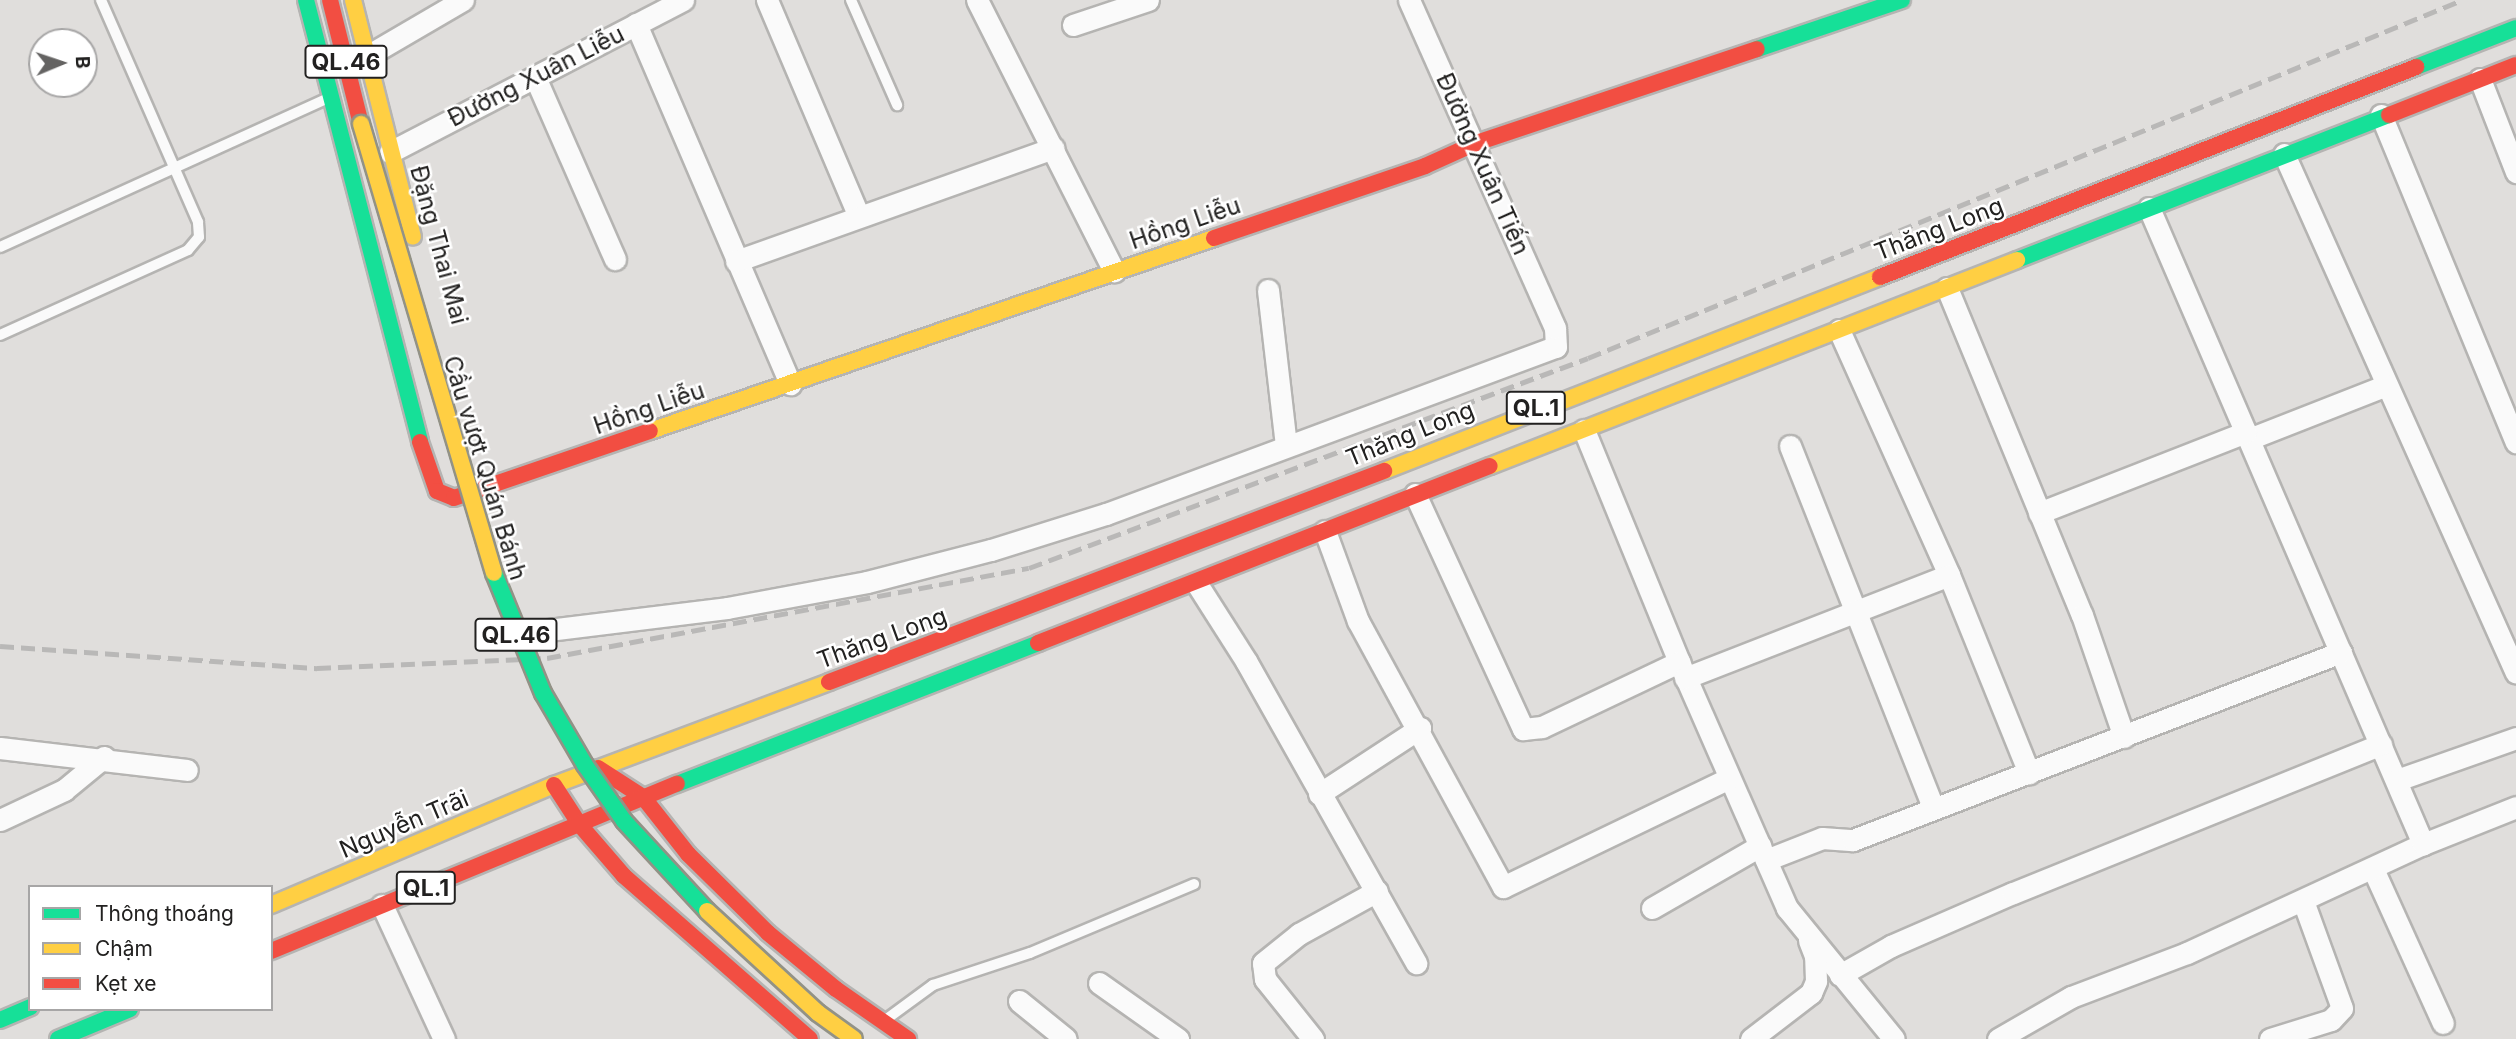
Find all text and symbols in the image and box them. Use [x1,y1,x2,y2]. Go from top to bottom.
street label: Đường Xuân Liễu [443,19,629,133]
north arrow [28,28,98,98]
road number: QL.46 [304,43,388,82]
text: B [71,56,94,69]
street label: Đường Xuân Tiến [1430,69,1536,259]
street label: Đặng Thai Mai [404,162,474,328]
street label: Hồng Liễu [1126,191,1244,255]
street label: Thăng Long [1871,191,2007,267]
street label: Cầu vượt Quán Bánh [437,352,533,584]
street label: Hồng Liễu [590,376,708,440]
road number: QL.1 [1504,388,1568,428]
street label: Thăng Long [1342,395,1478,473]
street label: Thăng Long [813,601,951,675]
road number: QL.46 [474,615,558,654]
street label: Nguyễn Trãi [335,784,473,864]
road number: QL.1 [394,868,458,908]
legend [28,885,273,1011]
text: Thông thoáng [95,901,234,926]
text: Chậm [95,936,153,961]
text: Kẹt xe [95,971,157,996]

